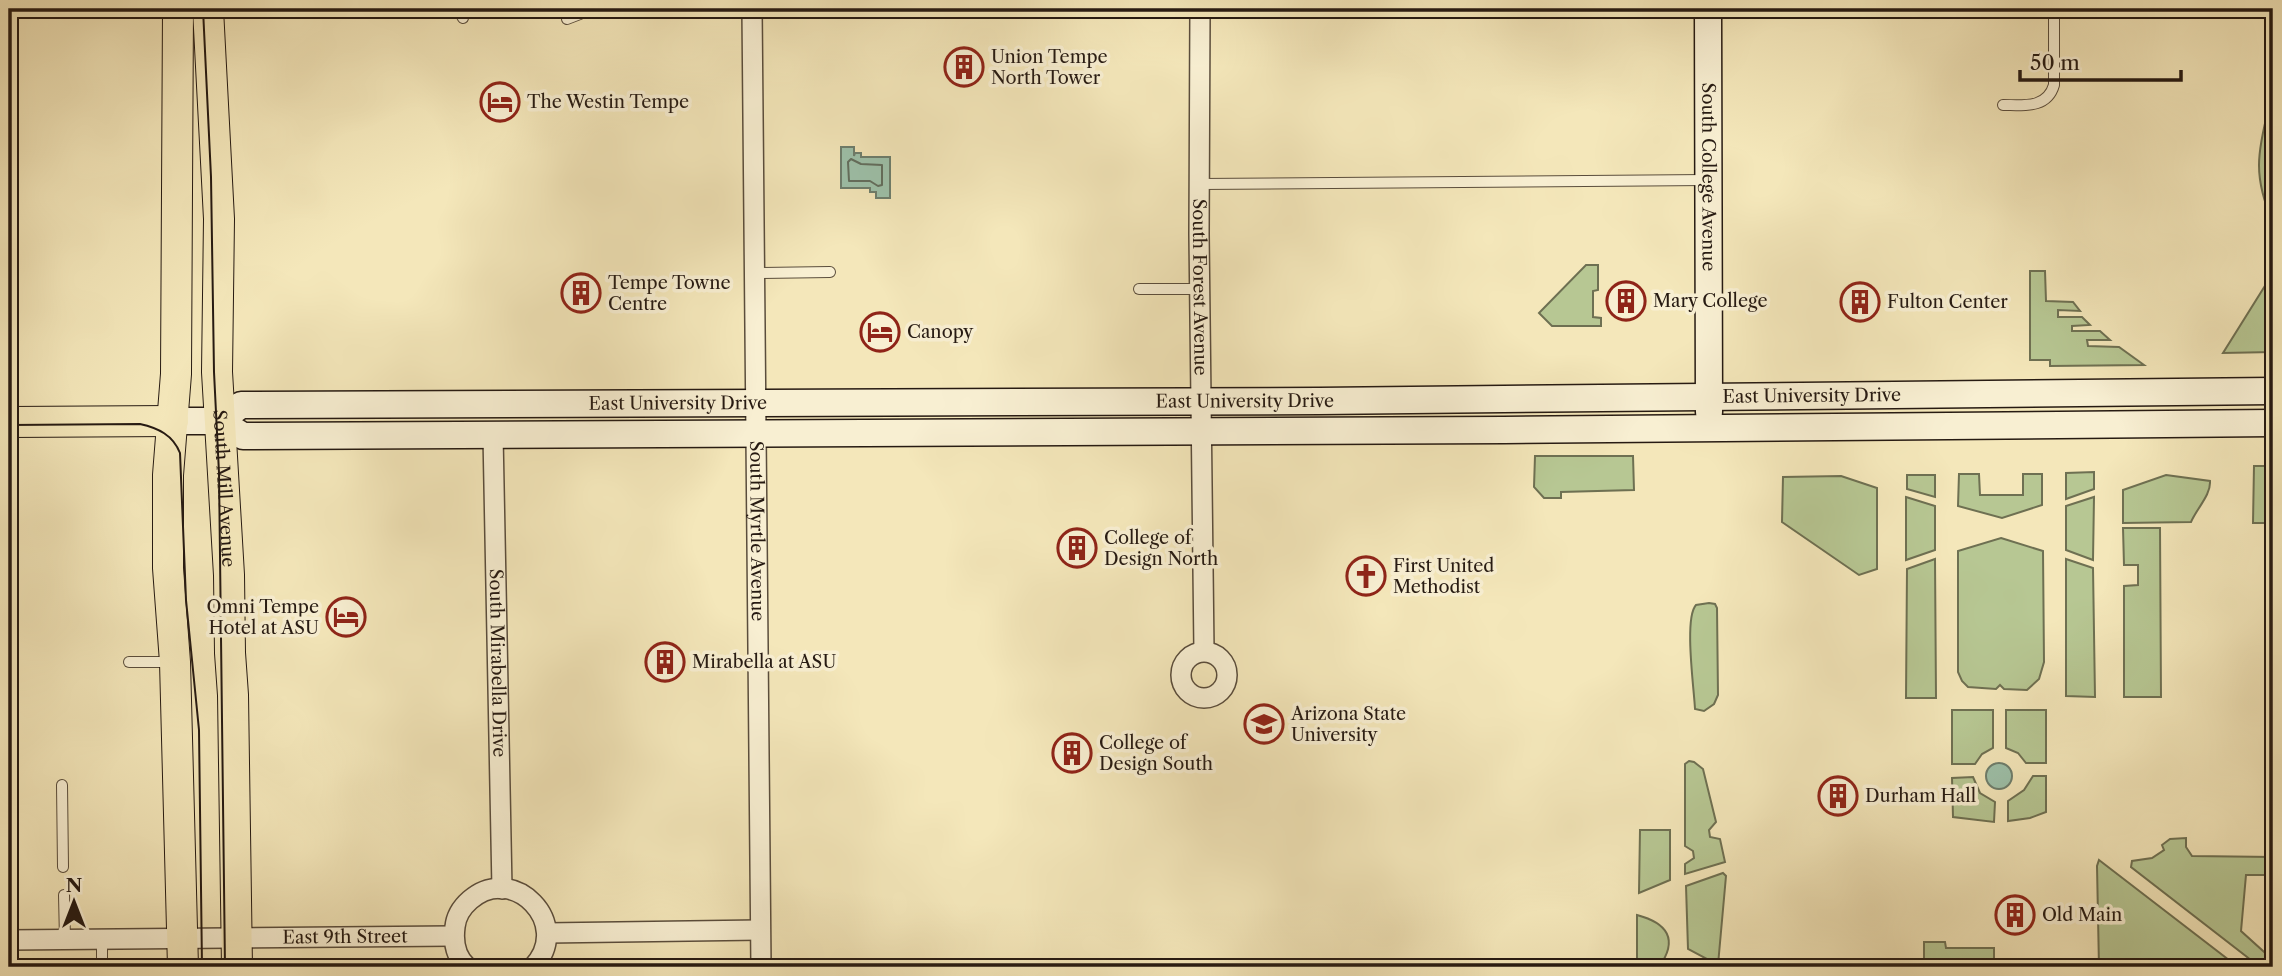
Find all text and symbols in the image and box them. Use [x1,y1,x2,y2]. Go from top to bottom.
scale bar [2020,38,2180,82]
building icon: Union Tempe North Tower [943,46,985,88]
place label: Union Tempe North Tower [991,46,1108,89]
text: 50 m [2030,50,2080,75]
hotel icon: The Westin Tempe [479,81,521,123]
street label: South College Avenue [1697,83,1720,271]
place label: The Westin Tempe [527,91,689,113]
street label: South Forest Avenue [1188,198,1212,376]
building icon: Tempe Towne Centre [560,272,602,314]
place label: Tempe Towne Centre [608,272,731,315]
building icon: Mary College [1605,280,1647,322]
building icon: Fulton Center [1839,281,1881,323]
place label: Mary College [1653,290,1768,312]
place label: Fulton Center [1887,291,2008,313]
hotel icon: Canopy [859,311,901,353]
place label: Canopy [907,321,974,343]
street label: East University Drive [1722,384,1901,408]
street label: East University Drive [1155,390,1334,413]
street label: East University Drive [588,392,767,415]
street label: South Mill Avenue [208,409,240,568]
street label: South Myrtle Avenue [745,441,769,621]
building icon: College of Design North [1056,527,1098,569]
place label: College of Design North [1104,527,1218,570]
church icon: First United Methodist [1345,555,1387,597]
place label: First United Methodist [1393,555,1494,598]
street label: South Mirabella Drive [485,568,510,757]
place label: Omni Tempe Hotel at ASU [206,596,319,639]
hotel icon: Omni Tempe Hotel at ASU [325,596,367,638]
building icon: Mirabella at ASU [644,641,686,683]
place label: Mirabella at ASU [692,651,836,673]
school or university icon: Arizona State University [1243,703,1285,745]
place label: Arizona State University [1290,703,1406,746]
building icon: College of Design South [1051,732,1093,774]
place label: College of Design South [1099,732,1213,775]
building icon: Durham Hall [1817,775,1859,817]
place label: Durham Hall [1865,785,1976,807]
north arrow [38,867,108,937]
text: N [66,874,82,897]
building icon: Old Main [1994,894,2036,936]
place label: Old Main [2042,904,2122,926]
street label: East 9th Street [282,925,408,949]

